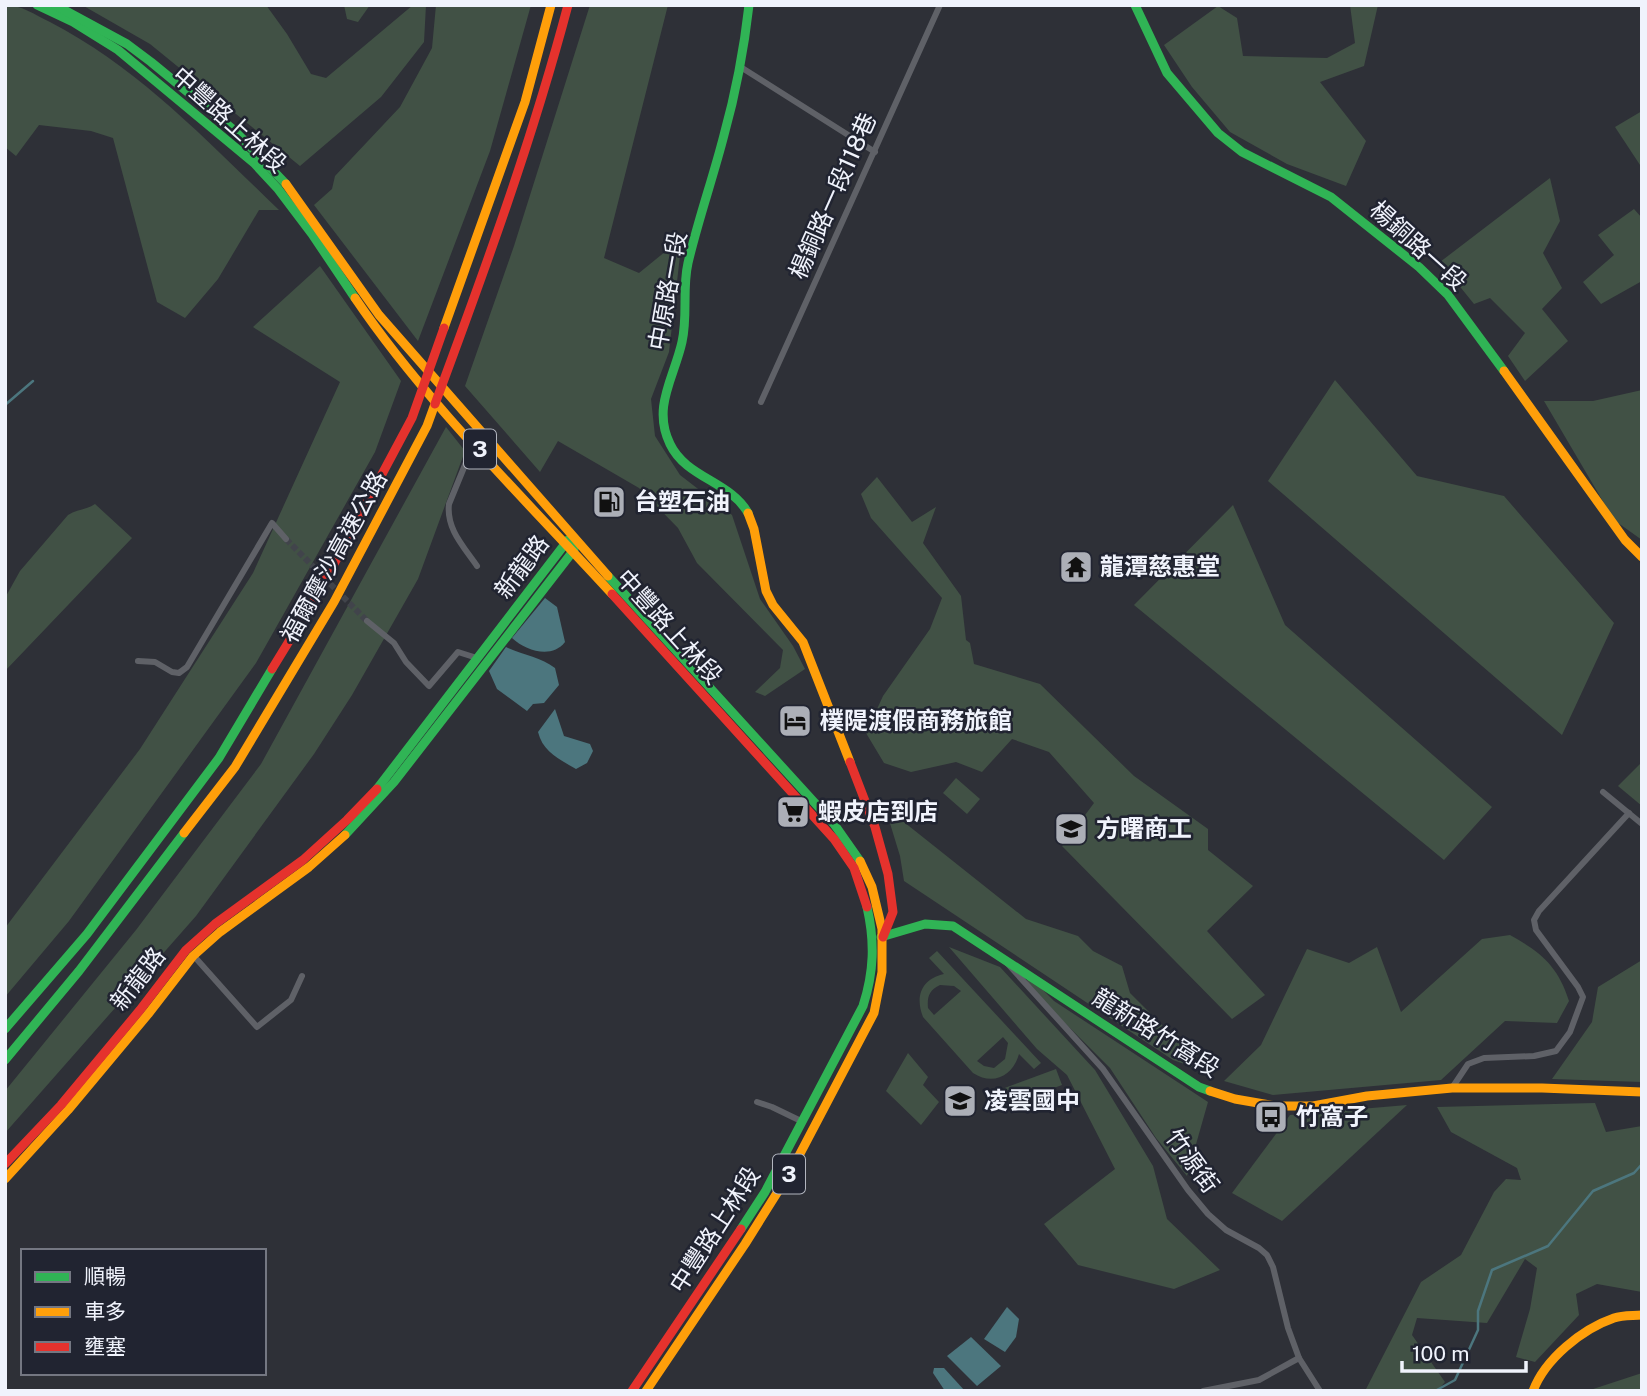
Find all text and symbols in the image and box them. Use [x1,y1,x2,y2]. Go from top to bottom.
street label: 中豐路上林段 [167,61,293,178]
street label: 楊銅路一段118巷 [783,108,881,283]
street label: 楊銅路一段 [1365,195,1473,296]
street label: 中原路一段 [643,229,691,352]
road number: 3 [464,430,496,468]
street label: 福爾摩沙高速公路 [274,466,392,647]
fuel station icon: 台塑石油 [590,483,628,521]
place label: 台塑石油 [634,487,730,515]
street label: 新龍路 [488,529,554,604]
temple icon: 龍潭慈惠堂 [1057,548,1095,586]
place label: 龍潭慈惠堂 [1100,552,1220,580]
street label: 中豐路上林段 [611,563,728,689]
hotel icon: 樸隄渡假商務旅館 [776,702,814,740]
place label: 樸隄渡假商務旅館 [820,706,1012,734]
supermarket icon: 蝦皮店到店 [774,793,812,831]
place label: 蝦皮店到店 [818,797,938,825]
school or university icon: 方曙商工 [1052,810,1090,848]
place label: 方曙商工 [1096,814,1192,842]
street label: 新龍路 [104,941,170,1015]
street label: 龍新路竹窩段 [1088,982,1225,1082]
school or university icon: 凌雲國中 [941,1082,979,1120]
place label: 凌雲國中 [984,1086,1080,1114]
bus stop icon: 竹窩子 [1252,1098,1290,1136]
place label: 竹窩子 [1296,1102,1368,1130]
street label: 竹源街 [1160,1123,1225,1198]
road number: 3 [773,1154,805,1194]
street label: 中豐路上林段 [663,1161,765,1297]
legend [21,1249,266,1375]
text: 順暢 [84,1264,126,1289]
text: 車多 [84,1299,126,1324]
scale bar [1402,1330,1526,1374]
text: 壅塞 [84,1334,126,1359]
text: 100 m [1412,1341,1469,1366]

